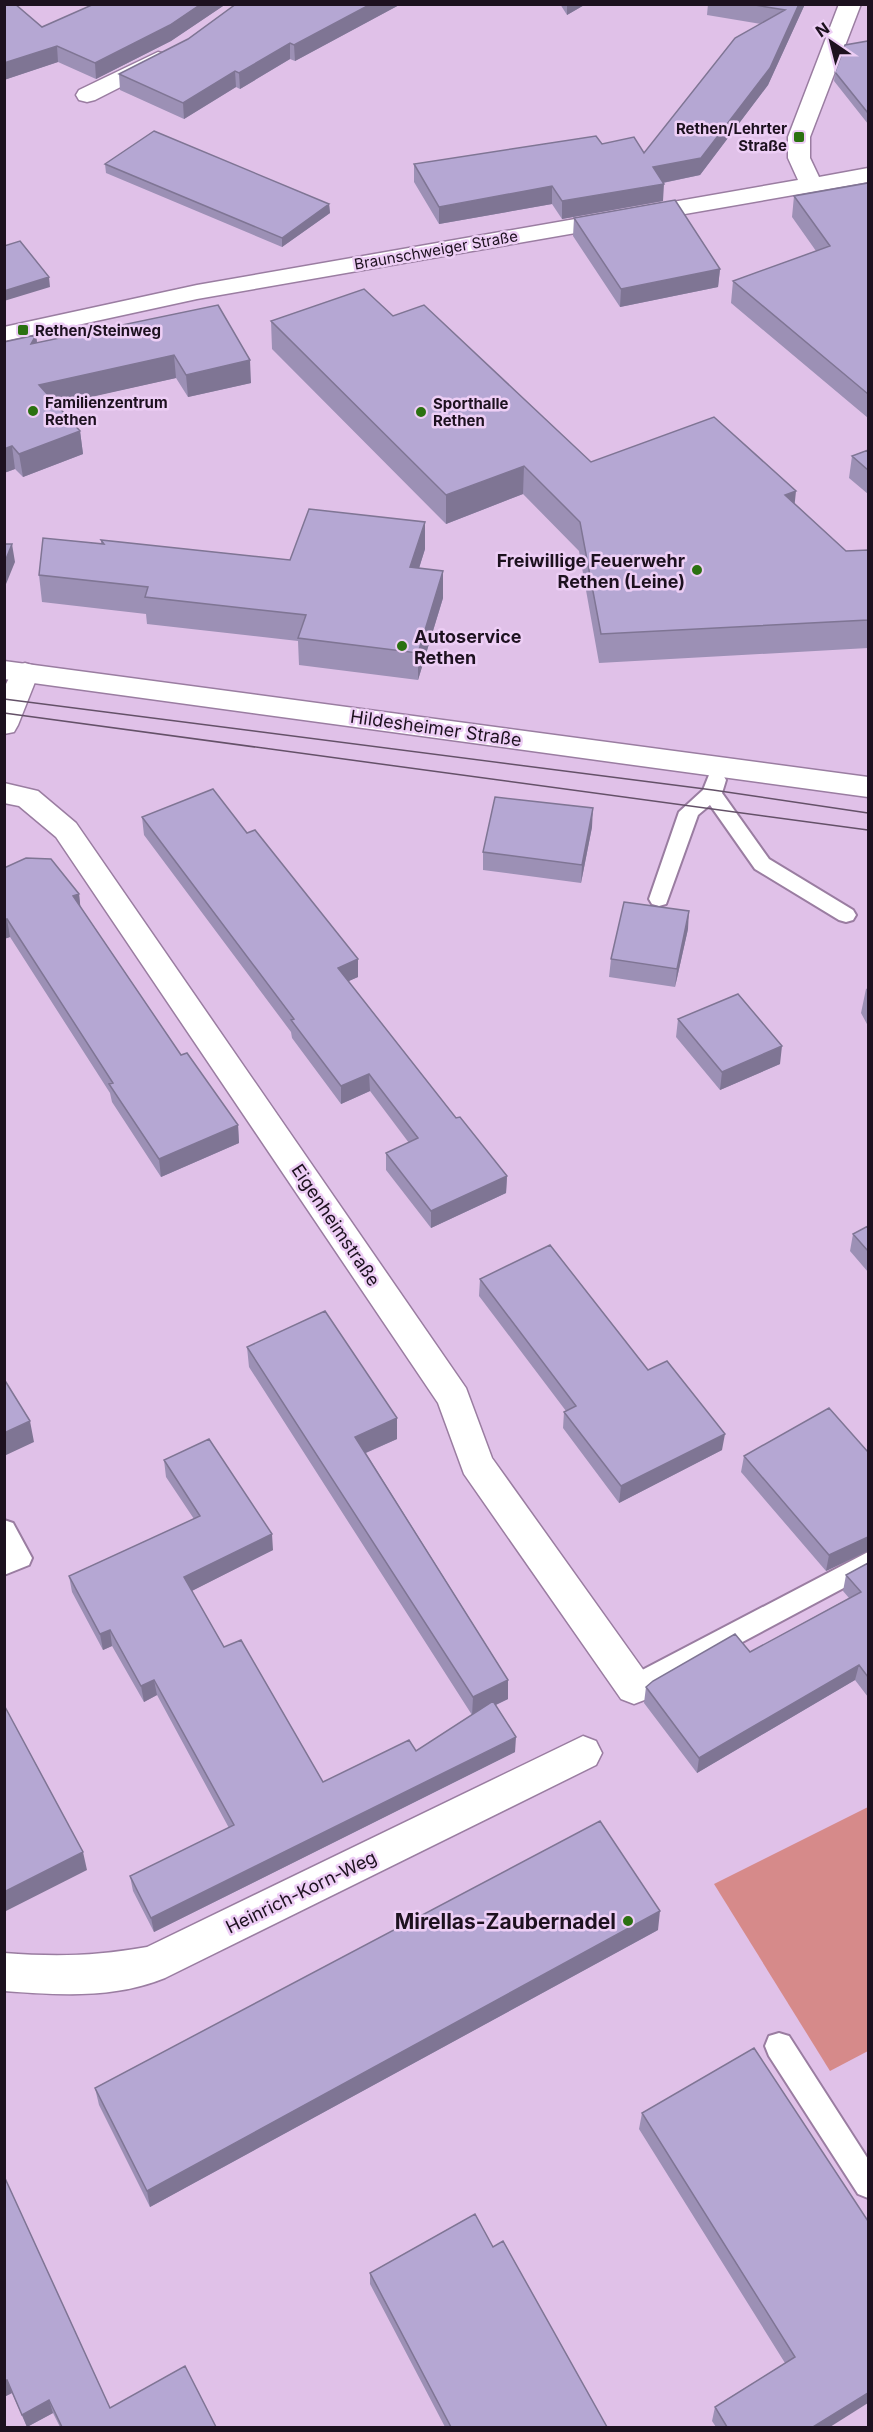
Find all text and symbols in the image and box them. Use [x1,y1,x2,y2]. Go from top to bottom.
north arrow [801,12,861,72]
text: N [812,18,833,41]
place label: Rethen/Lehrter Straße [676,119,787,155]
marker: Rethen/Lehrter Straße [792,130,806,144]
street label: Braunschweiger Straße [353,226,519,274]
place label: Rethen/Steinweg [35,321,161,340]
marker: Rethen/Steinweg [16,323,30,337]
place label: Familienzentrum Rethen [45,393,168,429]
place label: Sporthalle Rethen [433,394,509,430]
marker: Familienzentrum Rethen [26,404,40,418]
marker: Sporthalle Rethen [414,405,428,419]
place label: Freiwillige Feuerwehr Rethen (Leine) [497,550,685,592]
marker: Freiwillige Feuerwehr Rethen (Leine) [690,563,704,577]
place label: Autoservice Rethen [414,626,522,668]
marker: Autoservice Rethen [395,639,409,653]
street label: Hildesheimer Straße [349,706,523,750]
street label: Eigenheimstraße [287,1160,385,1290]
street label: Heinrich-Korn-Weg [222,1846,380,1938]
place label: Mirellas-Zaubernadel [395,1909,616,1934]
marker: Mirellas-Zaubernadel [621,1914,635,1928]

